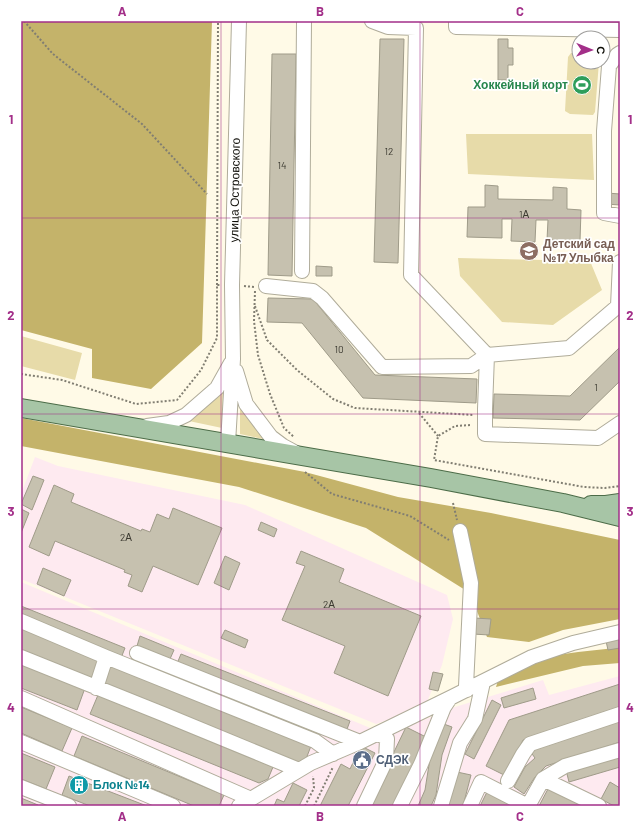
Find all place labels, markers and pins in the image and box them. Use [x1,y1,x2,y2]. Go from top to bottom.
sports icon: Хоккейный корт [571,74,593,96]
place label: Хоккейный корт [473,77,568,92]
place label: Детский сад №17 Улыбка [543,236,615,264]
school or university icon: Детский сад №17 Улыбка [518,240,540,262]
public building icon: СДЭК [351,749,373,771]
place label: СДЭК [376,752,410,767]
building icon: Блок №14 [68,774,90,796]
place label: Блок №14 [93,777,150,791]

